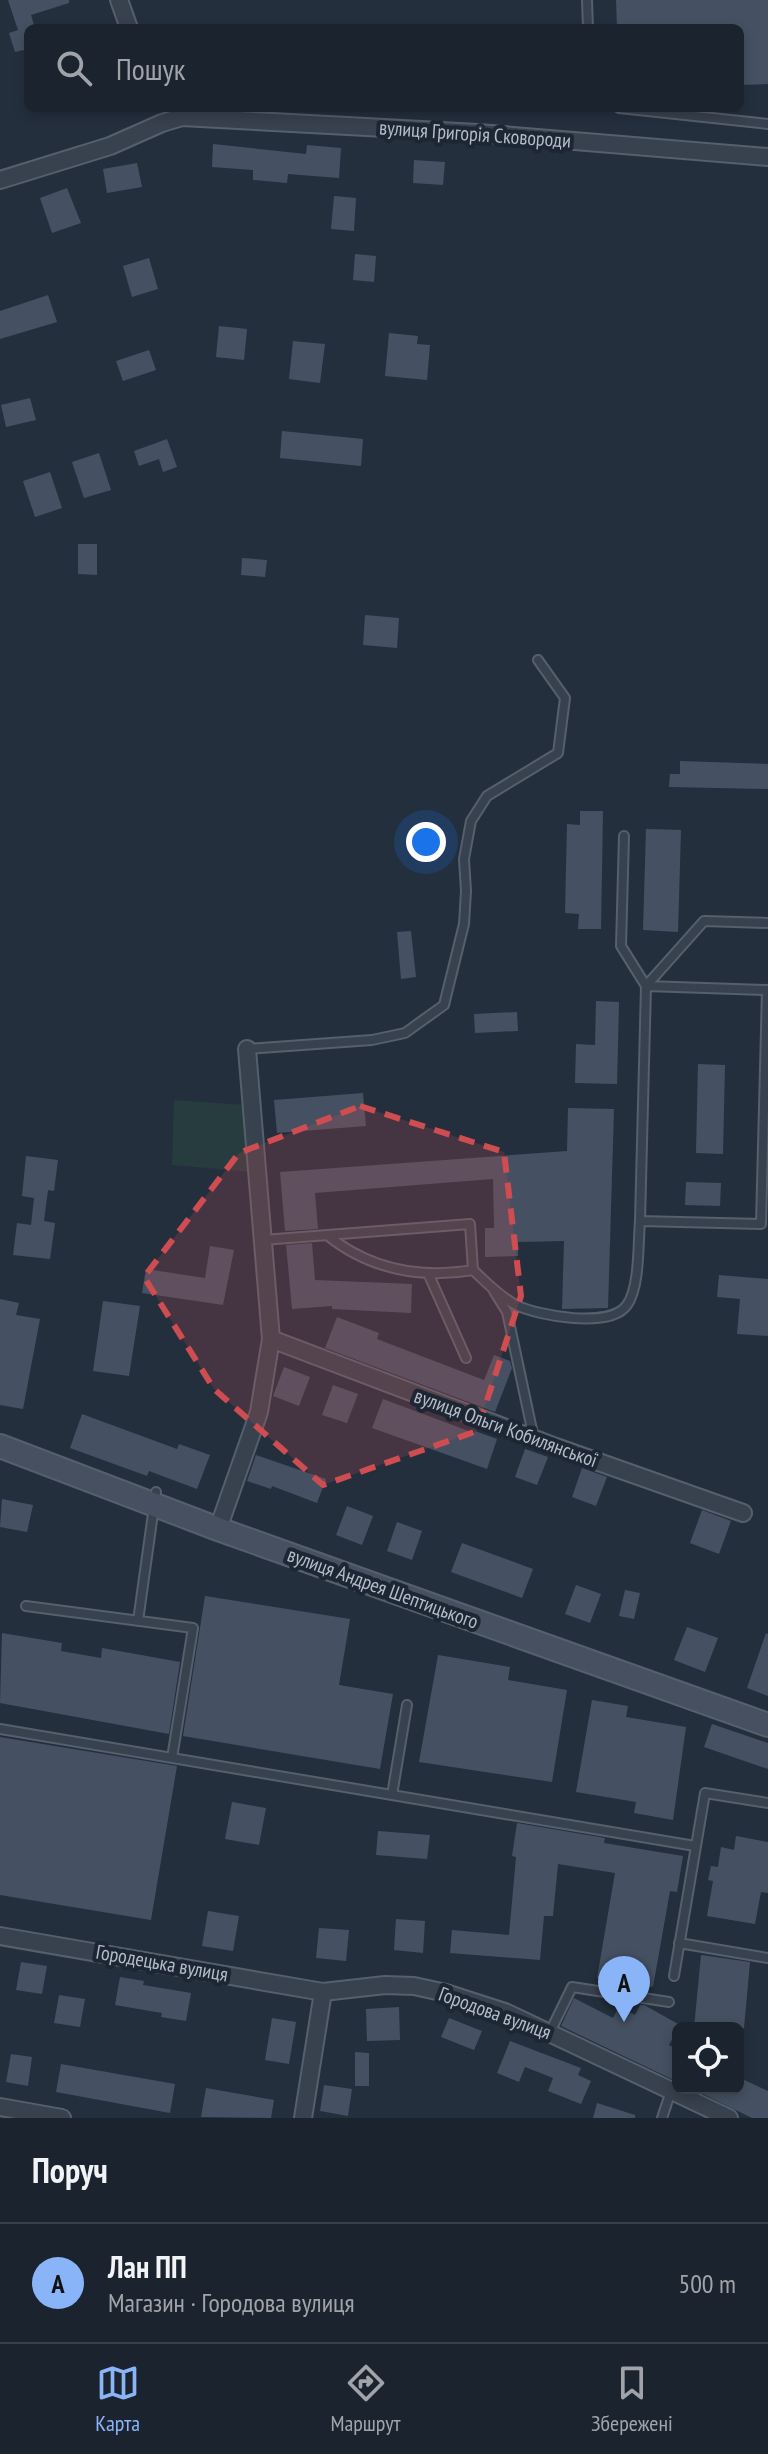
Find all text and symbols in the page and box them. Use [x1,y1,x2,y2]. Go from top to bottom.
search box [24,24,744,112]
icon: search [52,46,96,90]
text: Пошук [116,49,185,88]
street label: вулиця Григорія Сковороди [378,114,572,154]
your location [406,822,446,862]
street label: вулиця Ольги Кобилянської [411,1383,602,1473]
street label: вулиця Андрея Шептицького [284,1541,482,1635]
street label: Городецька вулиця [94,1939,230,1987]
pin: A [598,1956,650,2022]
street label: Городова вулиця [435,1981,555,2045]
map controls [672,2022,744,2094]
button: locate [672,2022,744,2094]
text: Поруч [32,2148,108,2192]
text: Лан ПП [108,2247,187,2286]
text: A [51,2267,65,2300]
text: 500 m [678,2267,736,2300]
text: Магазин · Городова вулиця [108,2286,355,2319]
tab: Карта [95,2361,140,2437]
tab: Маршрут [330,2361,401,2437]
tab: Збережені [591,2361,673,2437]

